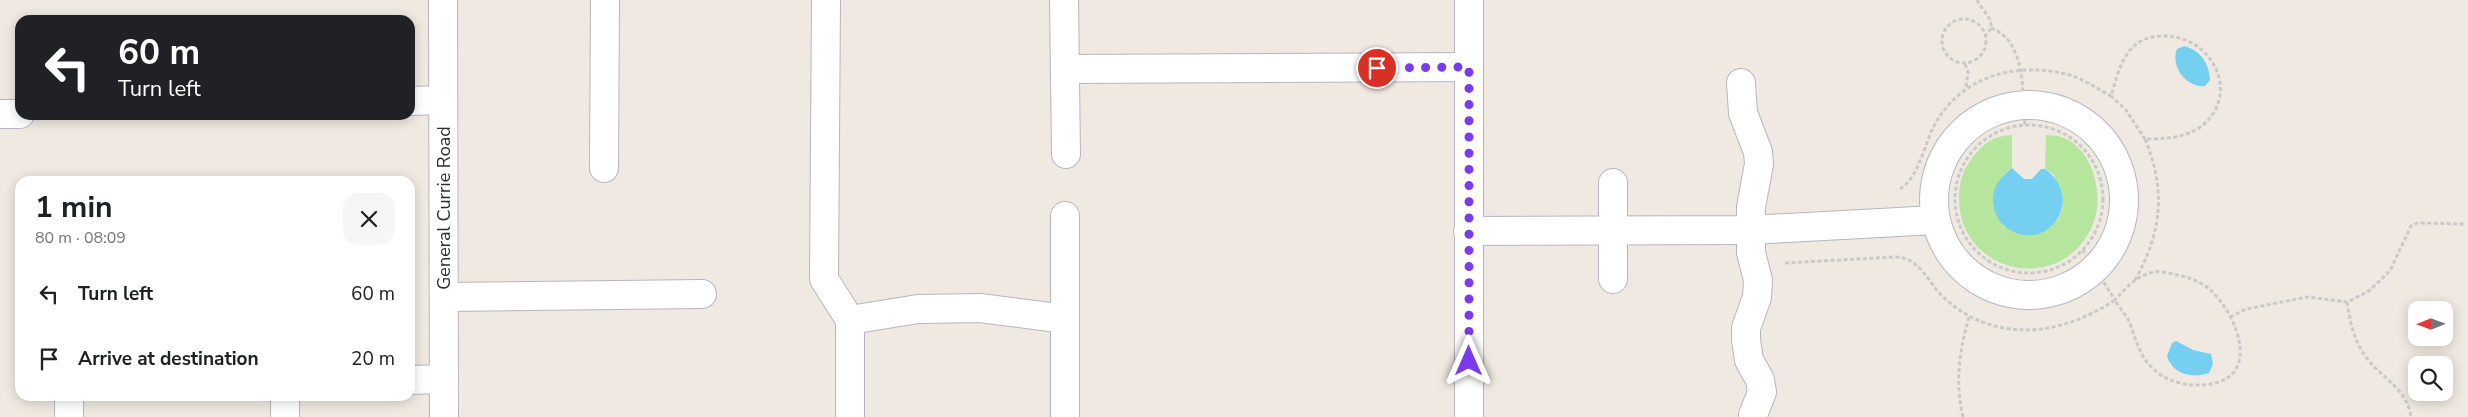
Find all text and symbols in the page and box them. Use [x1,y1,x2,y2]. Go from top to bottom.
text: 60 m [118,29,200,76]
icon: left [35,35,100,100]
pin [1356,47,1398,89]
icon: arrive [1363,54,1391,82]
text: Turn left [118,74,201,104]
street label: General Currie Road [432,126,456,290]
text: 1 min [35,187,113,228]
button: close [343,193,395,245]
text: 80 m · 08:09 [35,227,126,249]
icon: left [35,280,63,308]
text: Turn left [78,281,153,307]
text: 60 m [351,281,395,307]
north arrow [2408,301,2452,346]
map controls [2408,301,2453,401]
position arrow [1442,334,1494,386]
icon: arrive [35,345,63,373]
text: Arrive at destination [78,346,259,372]
text: 20 m [351,346,395,372]
button: search [2408,356,2453,401]

